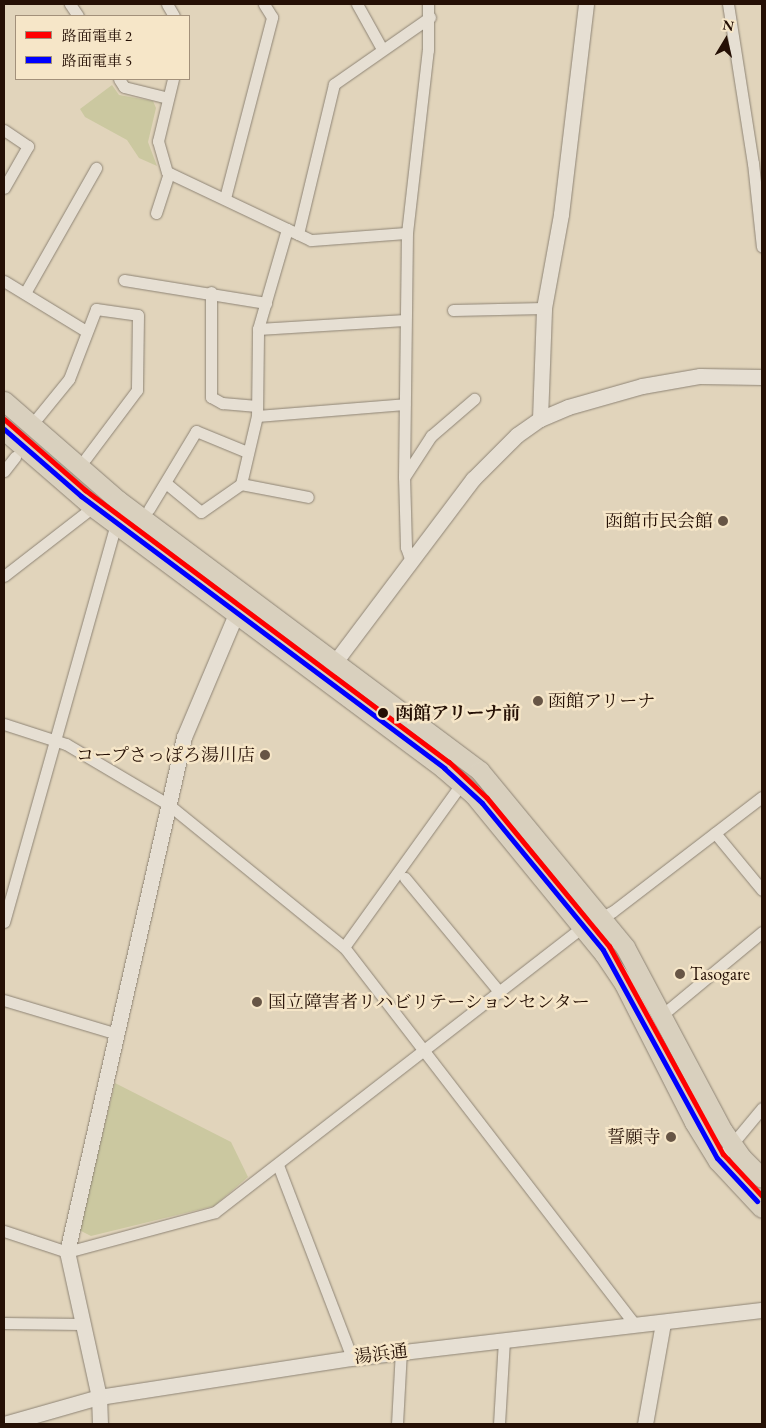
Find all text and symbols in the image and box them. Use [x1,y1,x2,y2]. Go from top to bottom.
legend [15,15,190,80]
north arrow [701,15,751,65]
text: N [721,15,735,35]
text: 路面電車 2 [62,26,132,45]
text: 路面電車 5 [62,51,132,70]
place label: 函館市民会館 [605,510,713,532]
marker: 函館市民会館 [717,515,729,527]
place label: 函館アリーナ [548,690,656,712]
marker: 函館アリーナ [532,695,544,707]
place label: 函館アリーナ前 [395,702,521,724]
marker: 函館アリーナ前 [375,705,391,721]
place label: コープさっぽろ湯川店 [75,744,255,766]
marker: コープさっぽろ湯川店 [259,749,271,761]
place label: Tasogare [690,963,750,985]
marker: Tasogare [674,968,686,980]
place label: 国立障害者リハビリテーションセンター [268,991,592,1013]
marker: 国立障害者リハビリテーションセンター [250,995,264,1009]
place label: 誓願寺 [607,1126,661,1148]
marker: 誓願寺 [665,1131,677,1143]
street label: 湯浜通 [353,1340,409,1368]

